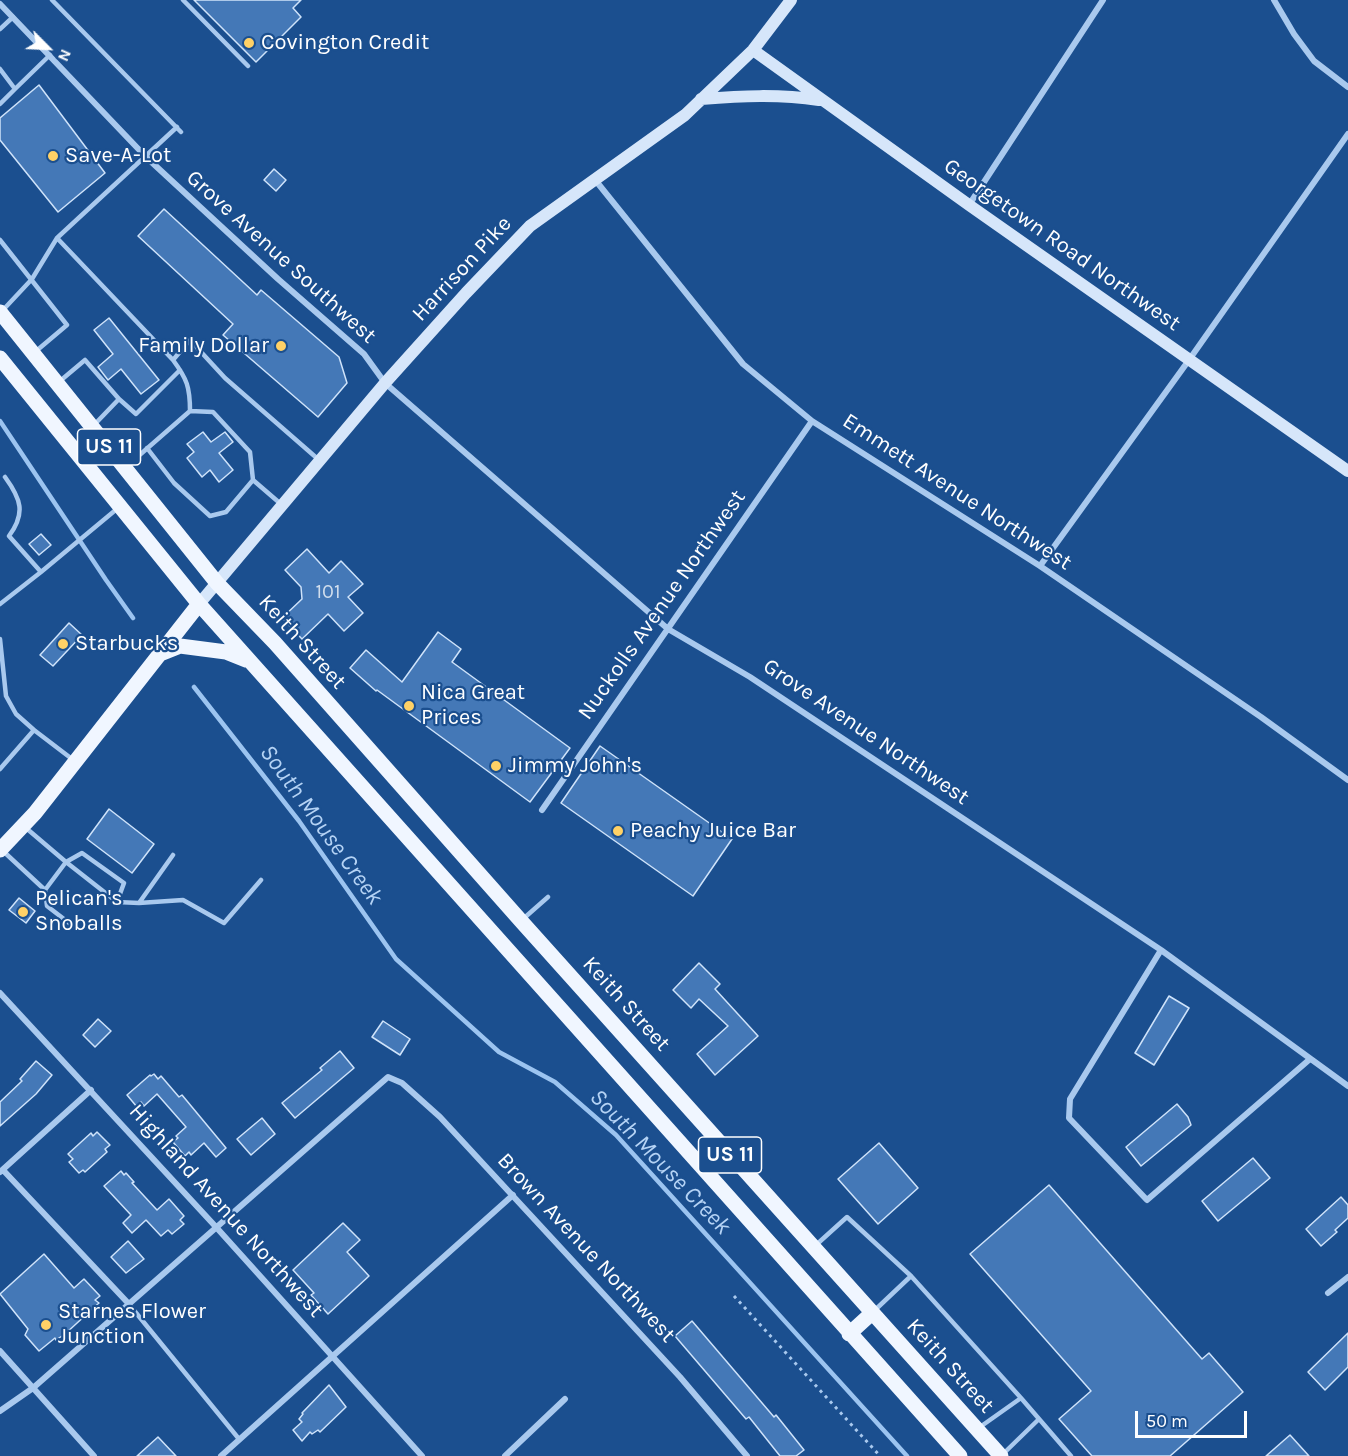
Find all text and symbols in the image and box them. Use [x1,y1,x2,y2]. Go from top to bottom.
north arrow [18,18,78,78]
place label: Covington Credit [261,30,429,56]
marker: Covington Credit [242,36,256,50]
text: N [54,46,76,65]
place label: Save-A-Lot [65,143,171,169]
marker: Save-A-Lot [46,149,60,163]
street label: Georgetown Road Northwest [938,153,1186,337]
street label: Grove Avenue Southwest [181,165,381,349]
street label: Harrison Pike [407,211,517,327]
place label: Family Dollar [138,333,269,359]
marker: Family Dollar [274,339,288,353]
street label: Emmett Avenue Northwest [837,408,1077,576]
road number: US 11 [78,429,140,465]
street label: Nuckolls Avenue Northwest [572,485,752,725]
house number: 101 [315,580,341,604]
street label: Keith Street [253,589,351,695]
place label: Starbucks [75,631,178,657]
marker: Starbucks [56,637,70,651]
street label: Grove Avenue Northwest [758,653,974,811]
place label: Nica Great Prices [421,680,525,732]
marker: Nica Great Prices [402,699,416,713]
water label: South Mouse Creek [253,739,389,911]
place label: Jimmy John's [508,753,642,779]
marker: Jimmy John's [489,759,503,773]
place label: Peachy Juice Bar [630,818,796,844]
marker: Peachy Juice Bar [611,824,625,838]
place label: Pelican's Snoballs [35,886,123,938]
marker: Pelican's Snoballs [16,905,30,919]
street label: Keith Street [577,951,675,1057]
water label: South Mouse Creek [583,1083,737,1241]
street label: Highland Avenue Northwest [123,1099,329,1323]
road number: US 11 [698,1137,762,1173]
street label: Brown Avenue Northwest [491,1148,681,1348]
place label: Starnes Flower Junction [58,1299,206,1350]
street label: Keith Street [901,1313,999,1419]
marker: Starnes Flower Junction [39,1318,53,1332]
scale bar [1138,1399,1250,1437]
text: 50 m [1146,1410,1188,1432]

